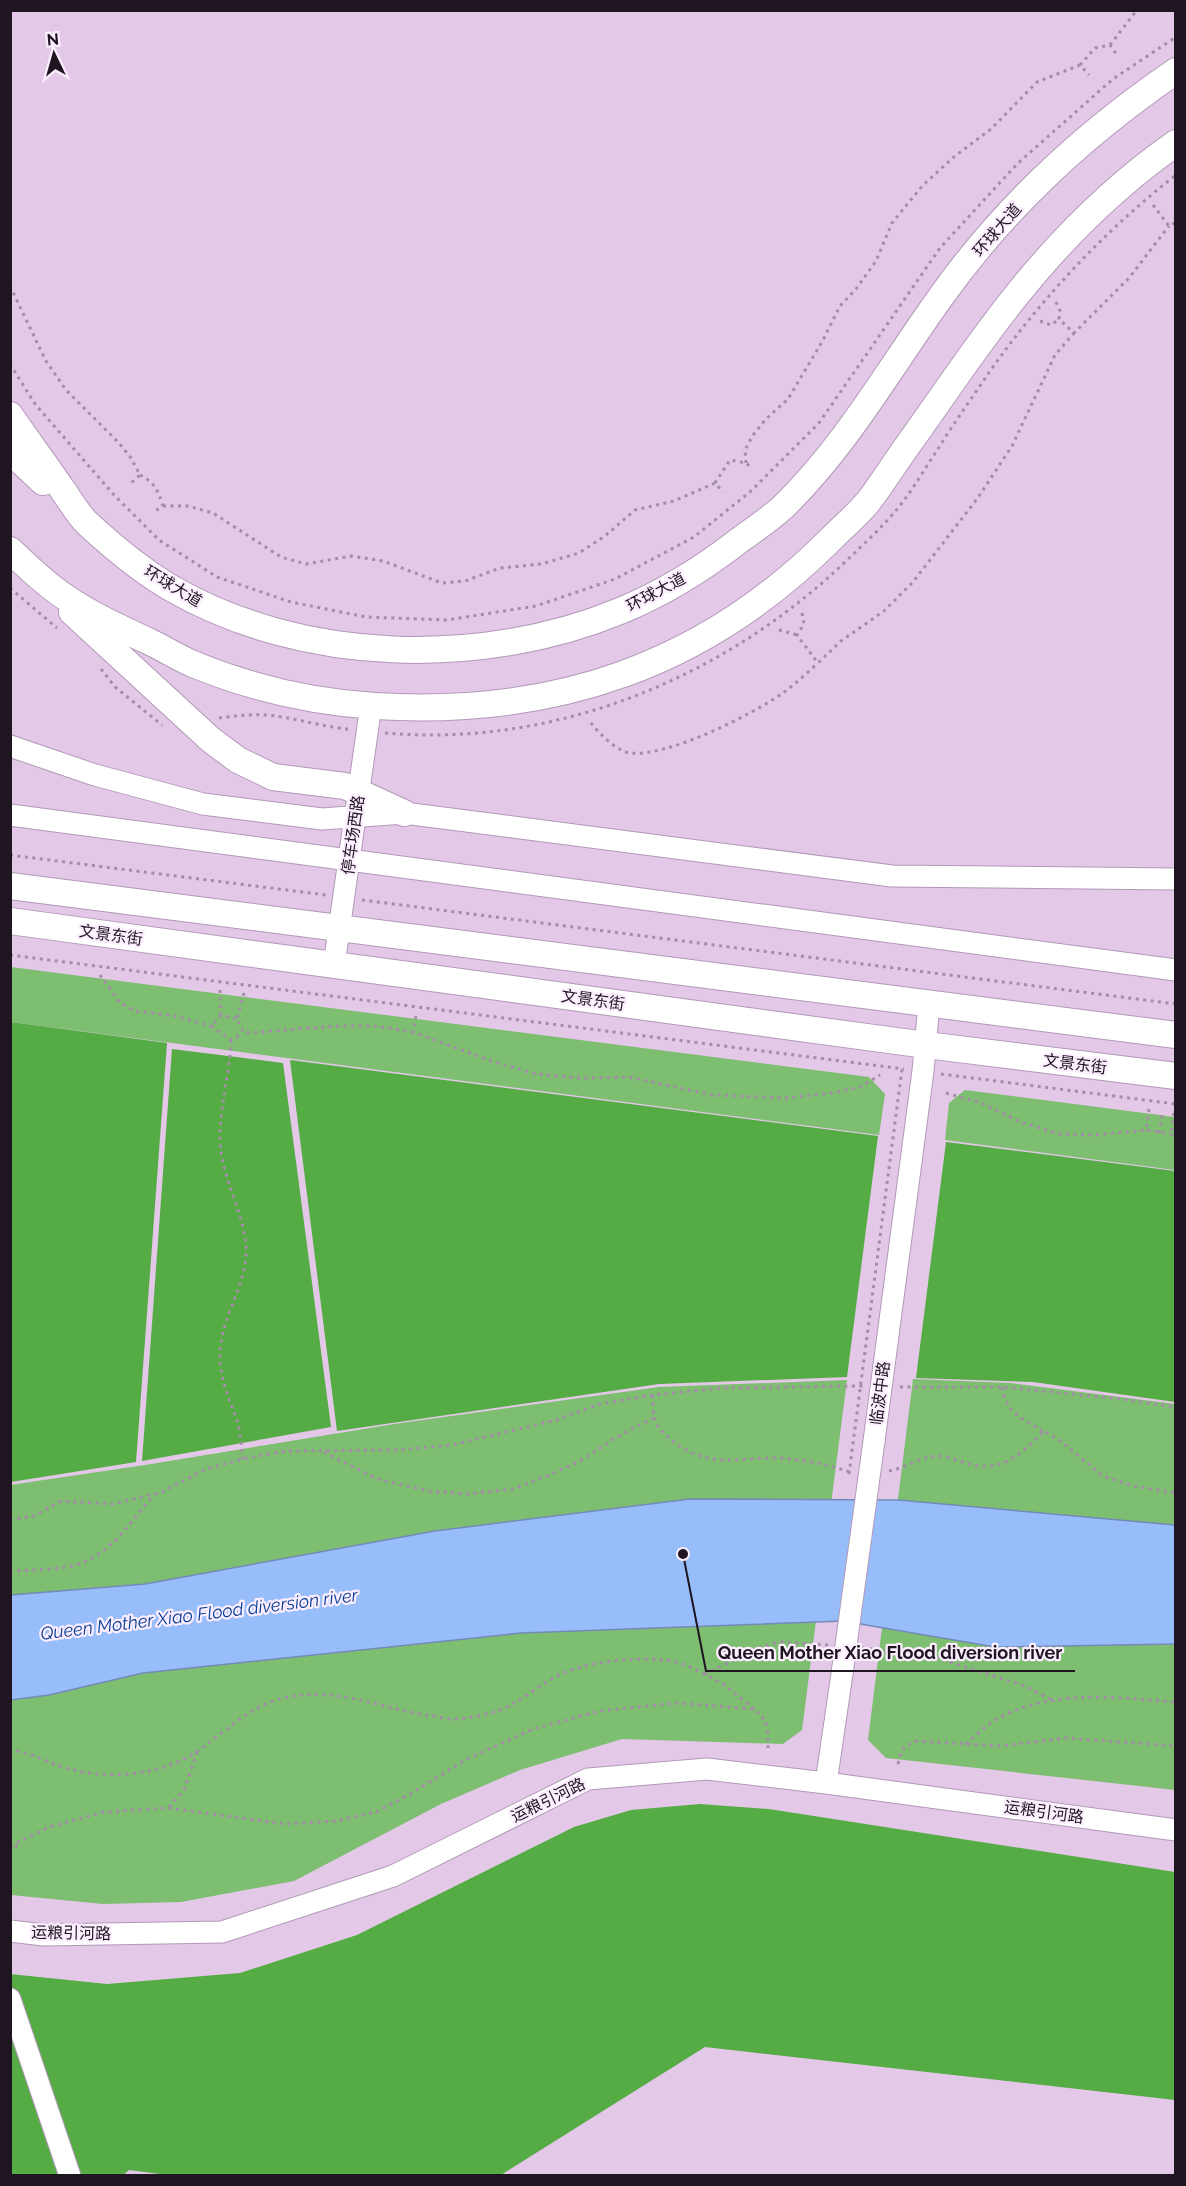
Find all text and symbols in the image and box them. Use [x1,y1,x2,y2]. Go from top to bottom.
north arrow [24,24,84,84]
text: N [46,30,60,50]
street label: 环球大道 [969,200,1025,260]
street label: 环球大道 [141,561,205,611]
street label: 环球大道 [623,569,689,615]
street label: 停车场西路 [338,794,368,876]
street label: 文景东街 [78,921,144,949]
street label: 文景东街 [560,986,626,1014]
street label: 文景东街 [1042,1051,1108,1077]
street label: 临波中路 [867,1360,893,1426]
water label: Queen Mother Xiao Flood diversion river [39,1584,360,1644]
callout: Queen Mother Xiao Flood diversion river [706,1635,1075,1671]
text: Queen Mother Xiao Flood diversion river [718,1642,1062,1663]
street label: 运粮引河路 [508,1774,588,1826]
street label: 运粮引河路 [1003,1797,1085,1827]
street label: 运粮引河路 [31,1923,111,1943]

